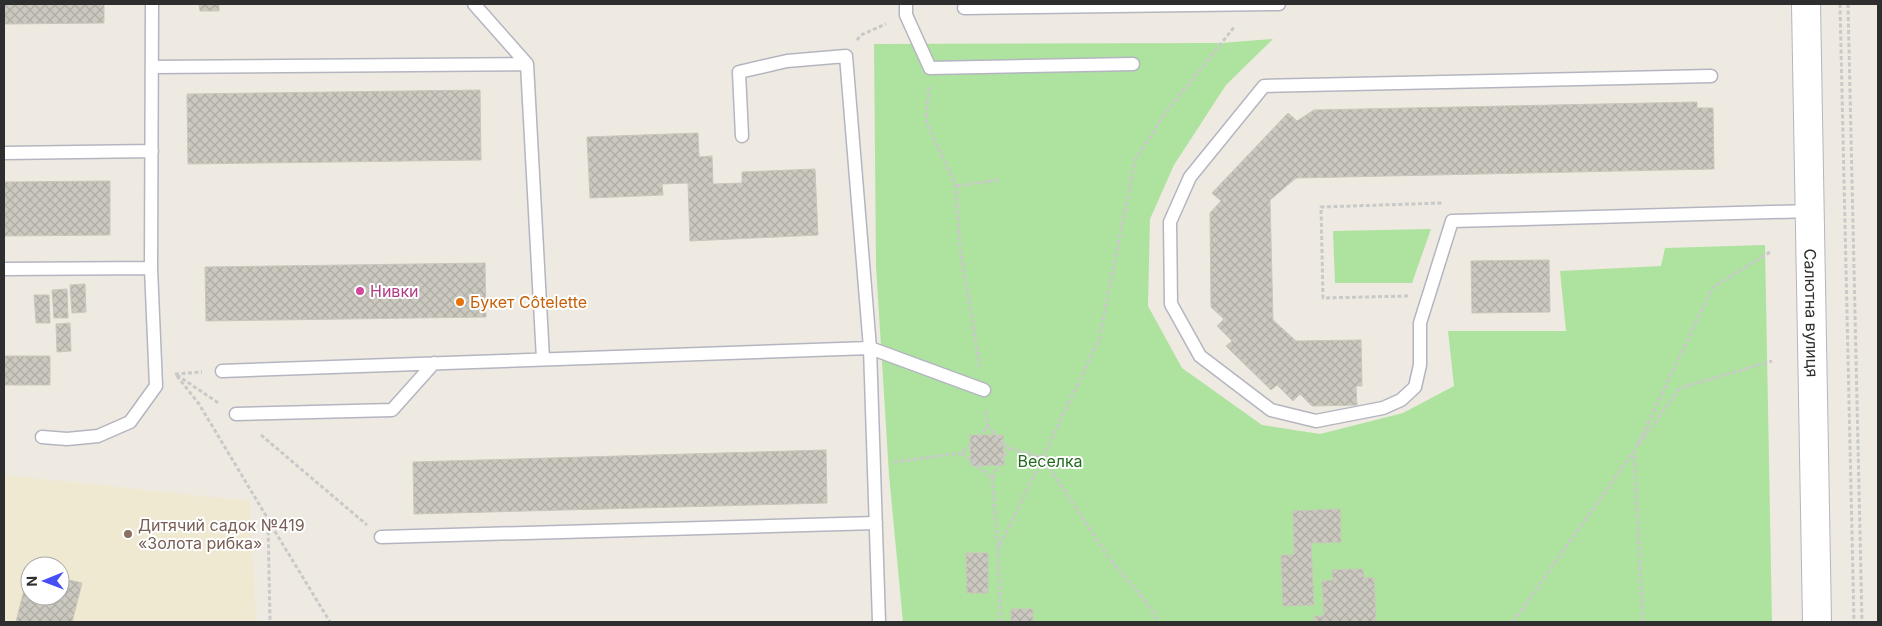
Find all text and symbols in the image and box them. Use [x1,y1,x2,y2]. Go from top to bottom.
street label: Салютна вулиця [1800,249,1823,377]
place label: Нивки [370,281,419,301]
marker: Нивки [354,285,366,297]
place label: Букет Côtelette [470,292,587,312]
marker: Букет Côtelette [454,296,466,308]
park label: Веселка [1017,451,1083,471]
place label: Дитячий садок №419 «Золота рибка» [138,515,305,553]
marker: Дитячий садок №419 «Золота рибка» [122,528,134,540]
north arrow [20,556,70,606]
text: N [23,576,40,587]

